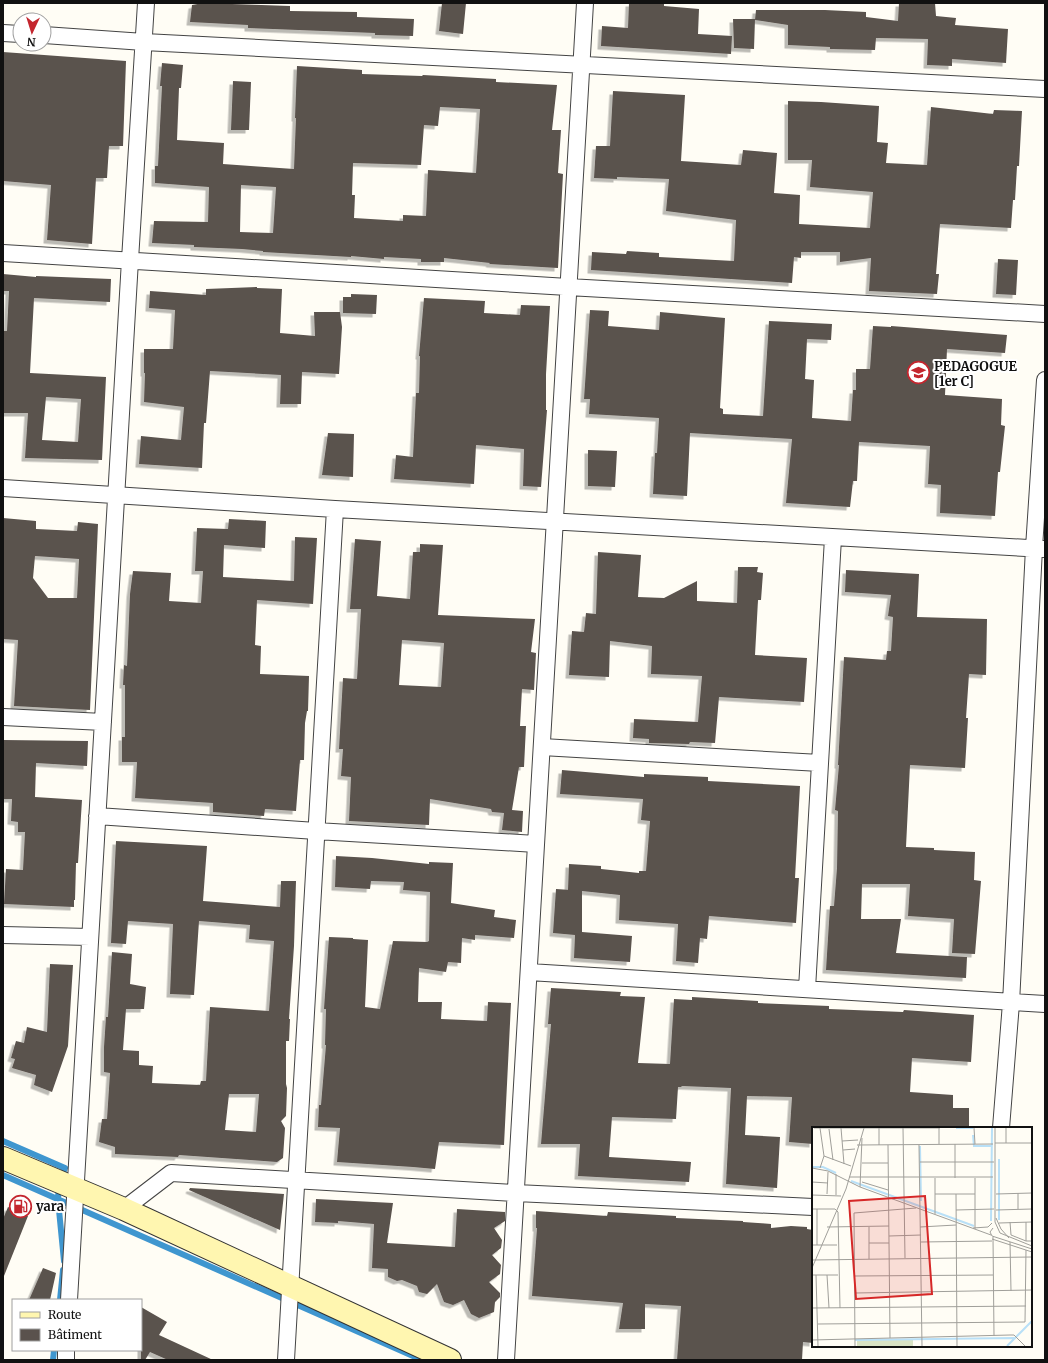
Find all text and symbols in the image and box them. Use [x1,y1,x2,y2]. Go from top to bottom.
north arrow [12,12,52,52]
text: N [26,35,36,49]
place label: PEDAGOGUE [1er C] [934,358,1017,390]
school or university icon: PEDAGOGUE [1er C] [905,360,931,386]
inset map [812,1127,1032,1347]
fuel station icon: yara [8,1193,34,1219]
place label: yara [36,1198,64,1215]
legend [12,1299,142,1351]
text: Route [48,1307,81,1322]
text: Bâtiment [48,1327,102,1342]

